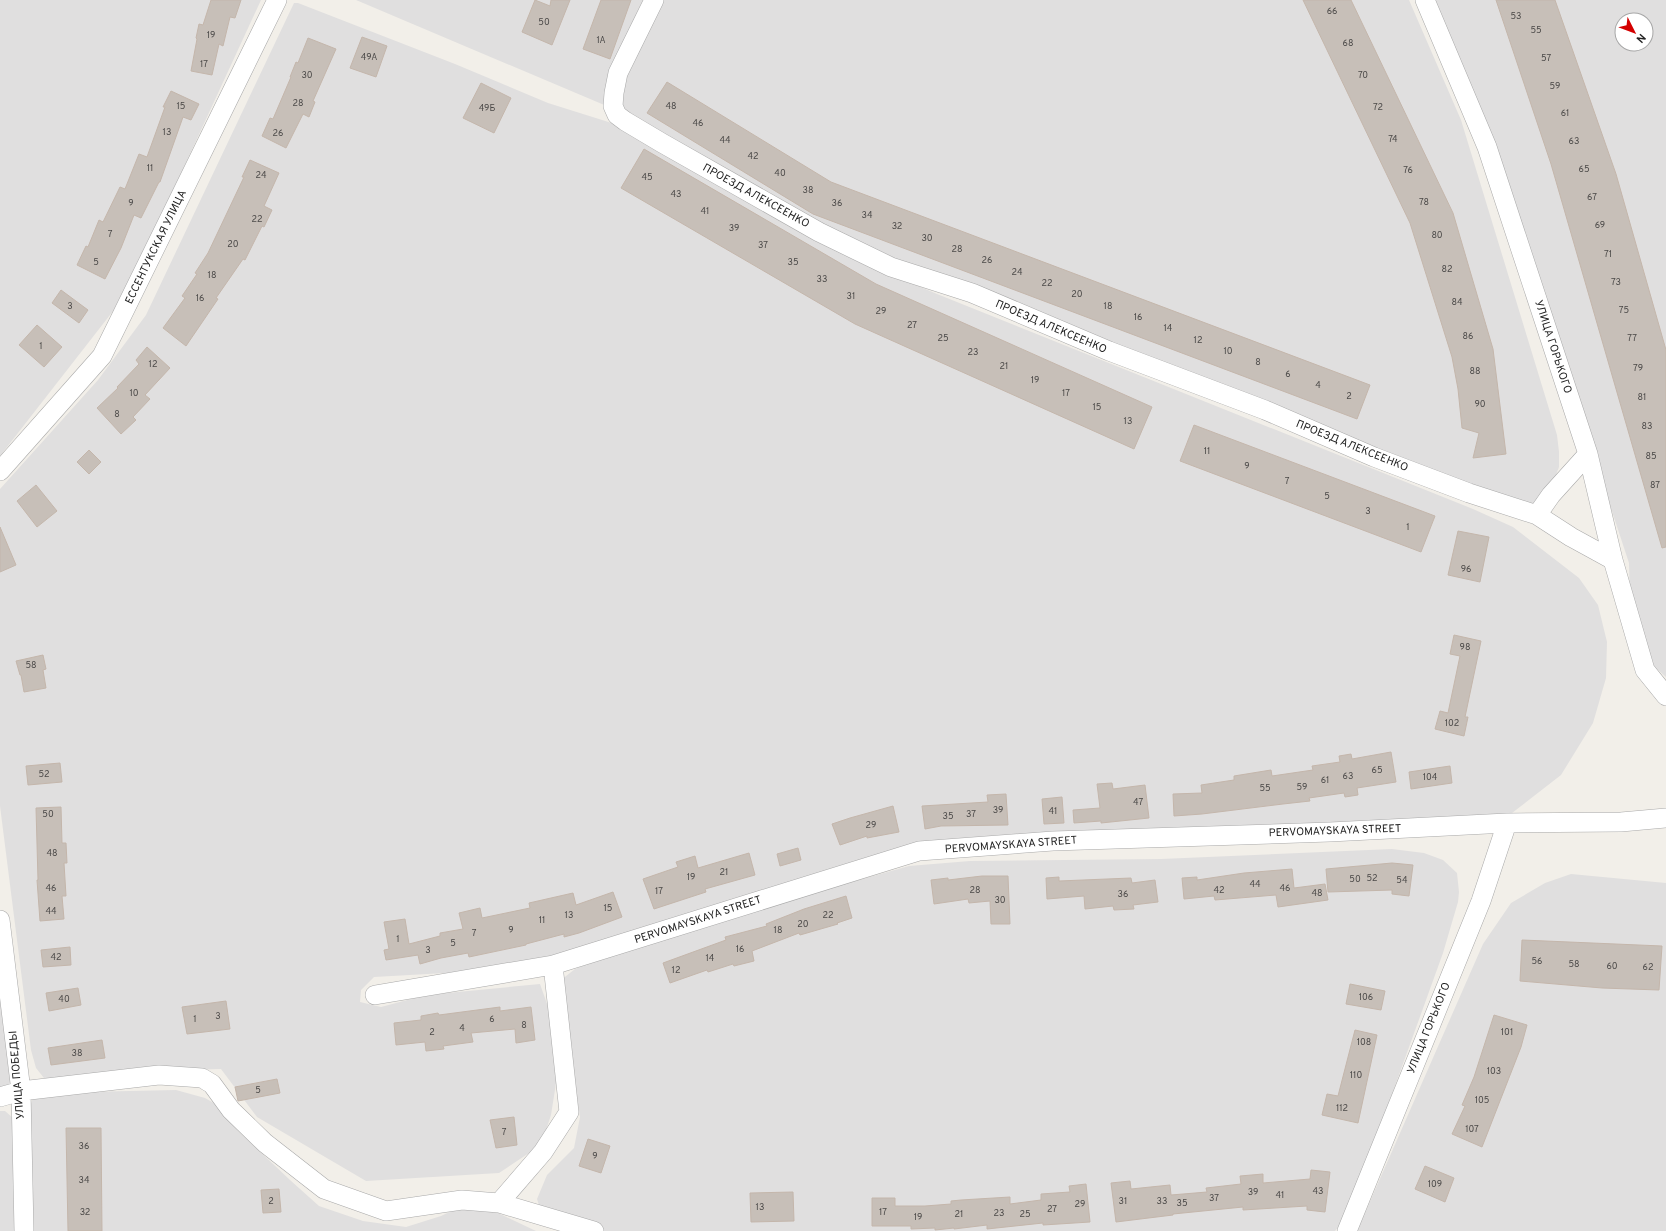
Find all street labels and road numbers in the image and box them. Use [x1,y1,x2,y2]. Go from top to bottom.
street label: ПРОЕЗД АЛЕКСЕЕНКО [700,161,812,231]
street label: ЕССЕНТУКСКАЯ УЛИЦА [122,188,190,306]
street label: ПРОЕЗД АЛЕКСЕЕНКО [993,297,1109,357]
street label: УЛИЦА ГОРЬКОГО [1531,299,1575,395]
street label: ПРОЕЗД АЛЕКСЕЕНКО [1294,417,1410,475]
street label: PERVOMAYSKAYA STREET [1268,822,1402,840]
street label: PERVOMAYSKAYA STREET [944,833,1078,857]
street label: PERVOMAYSKAYA STREET [633,893,763,947]
street label: УЛИЦА ГОРЬКОГО [1404,980,1454,1076]
street label: УЛИЦА ПОБЕДЫ [6,1030,28,1120]

